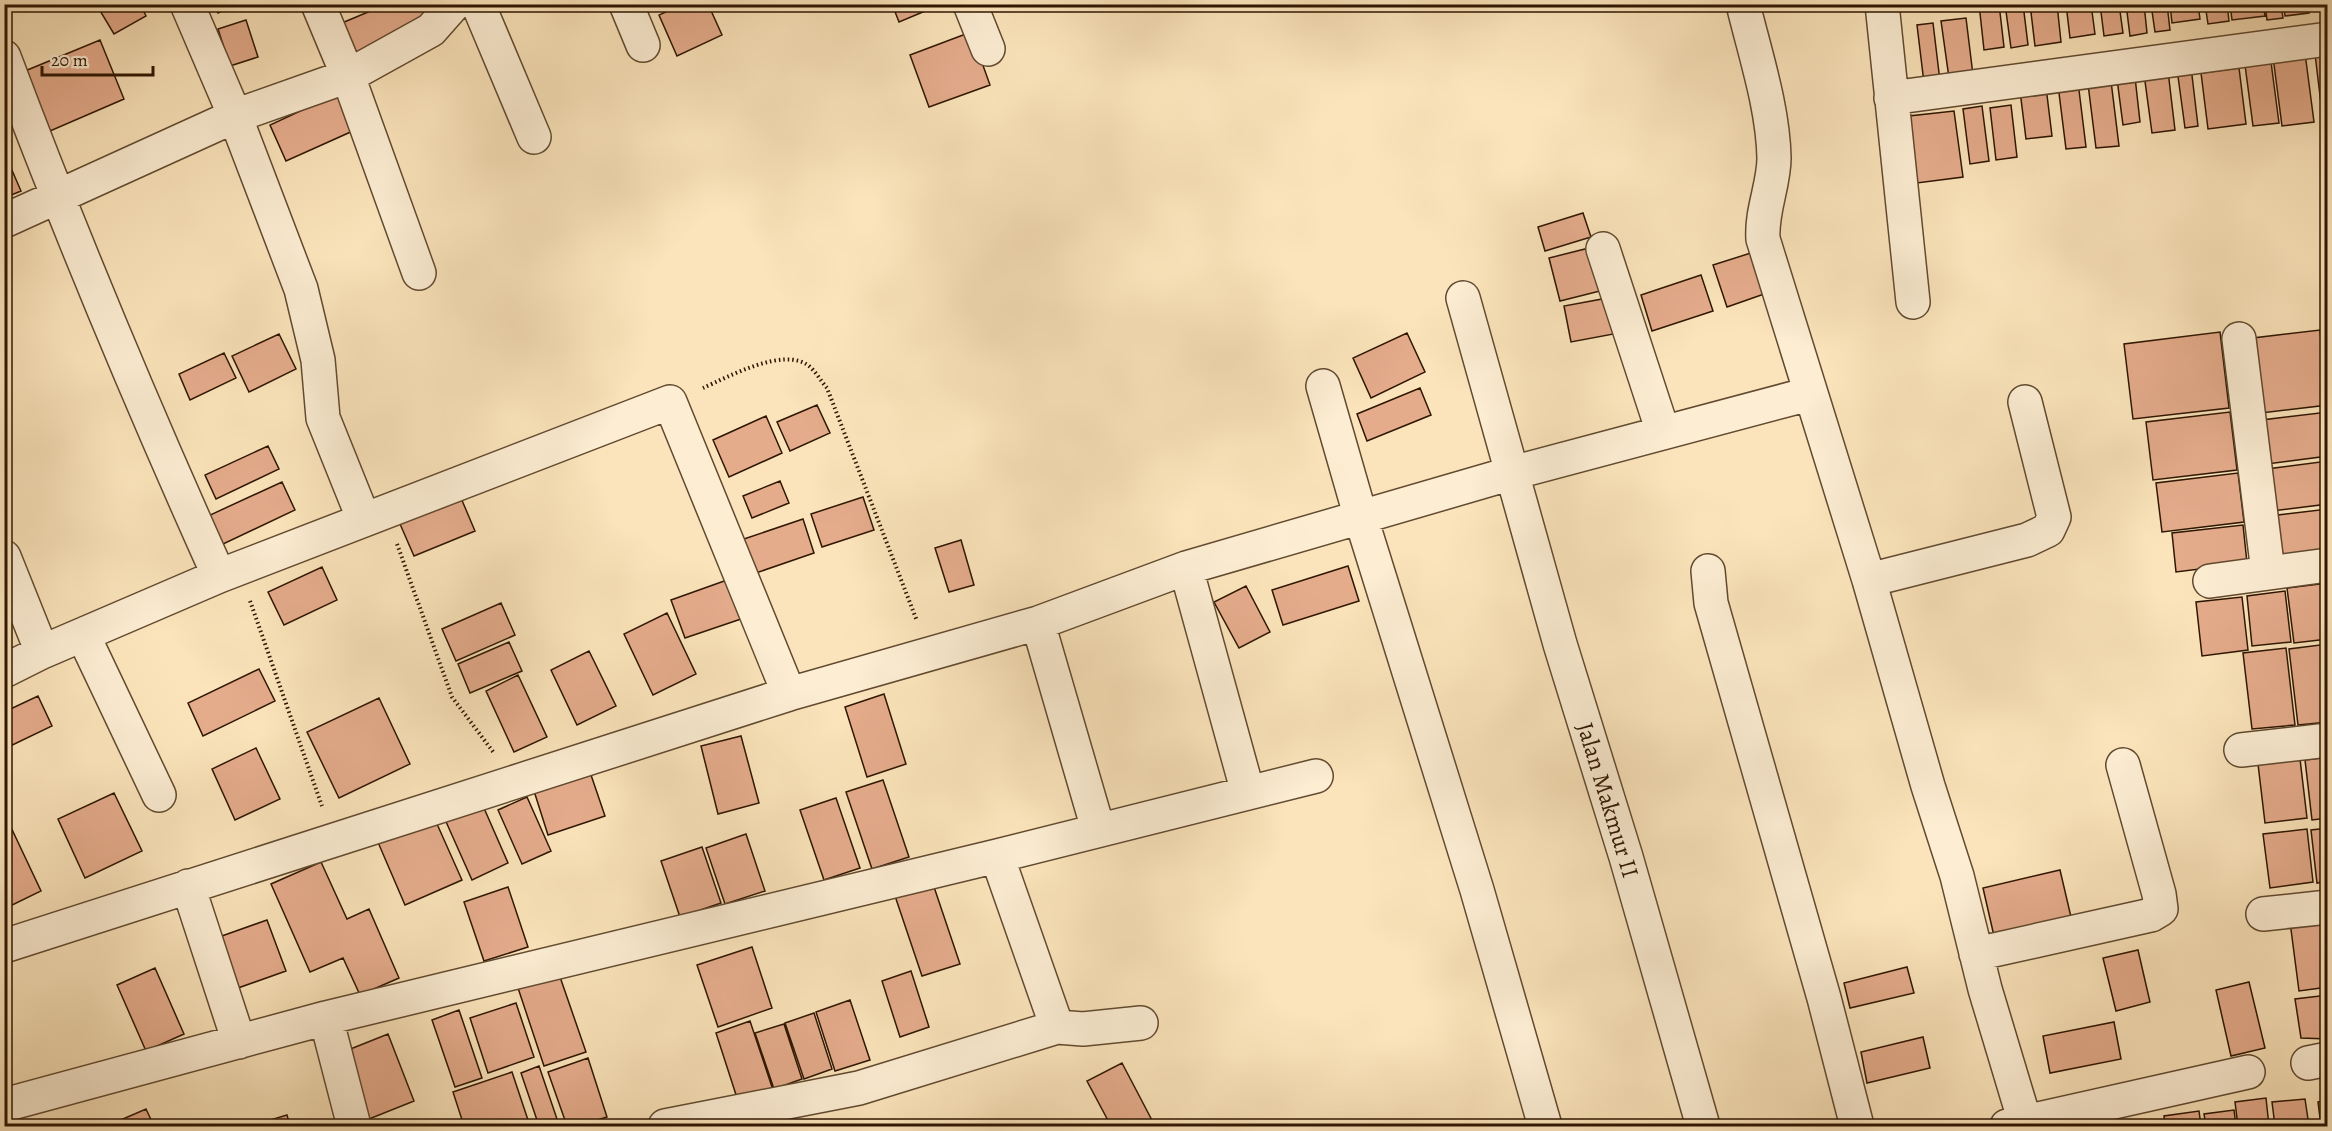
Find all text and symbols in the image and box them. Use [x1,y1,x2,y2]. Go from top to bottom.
scale bar [42,39,153,77]
text: 20 m [51,48,88,72]
street label: Jalan Makmur II [1569,718,1647,882]

